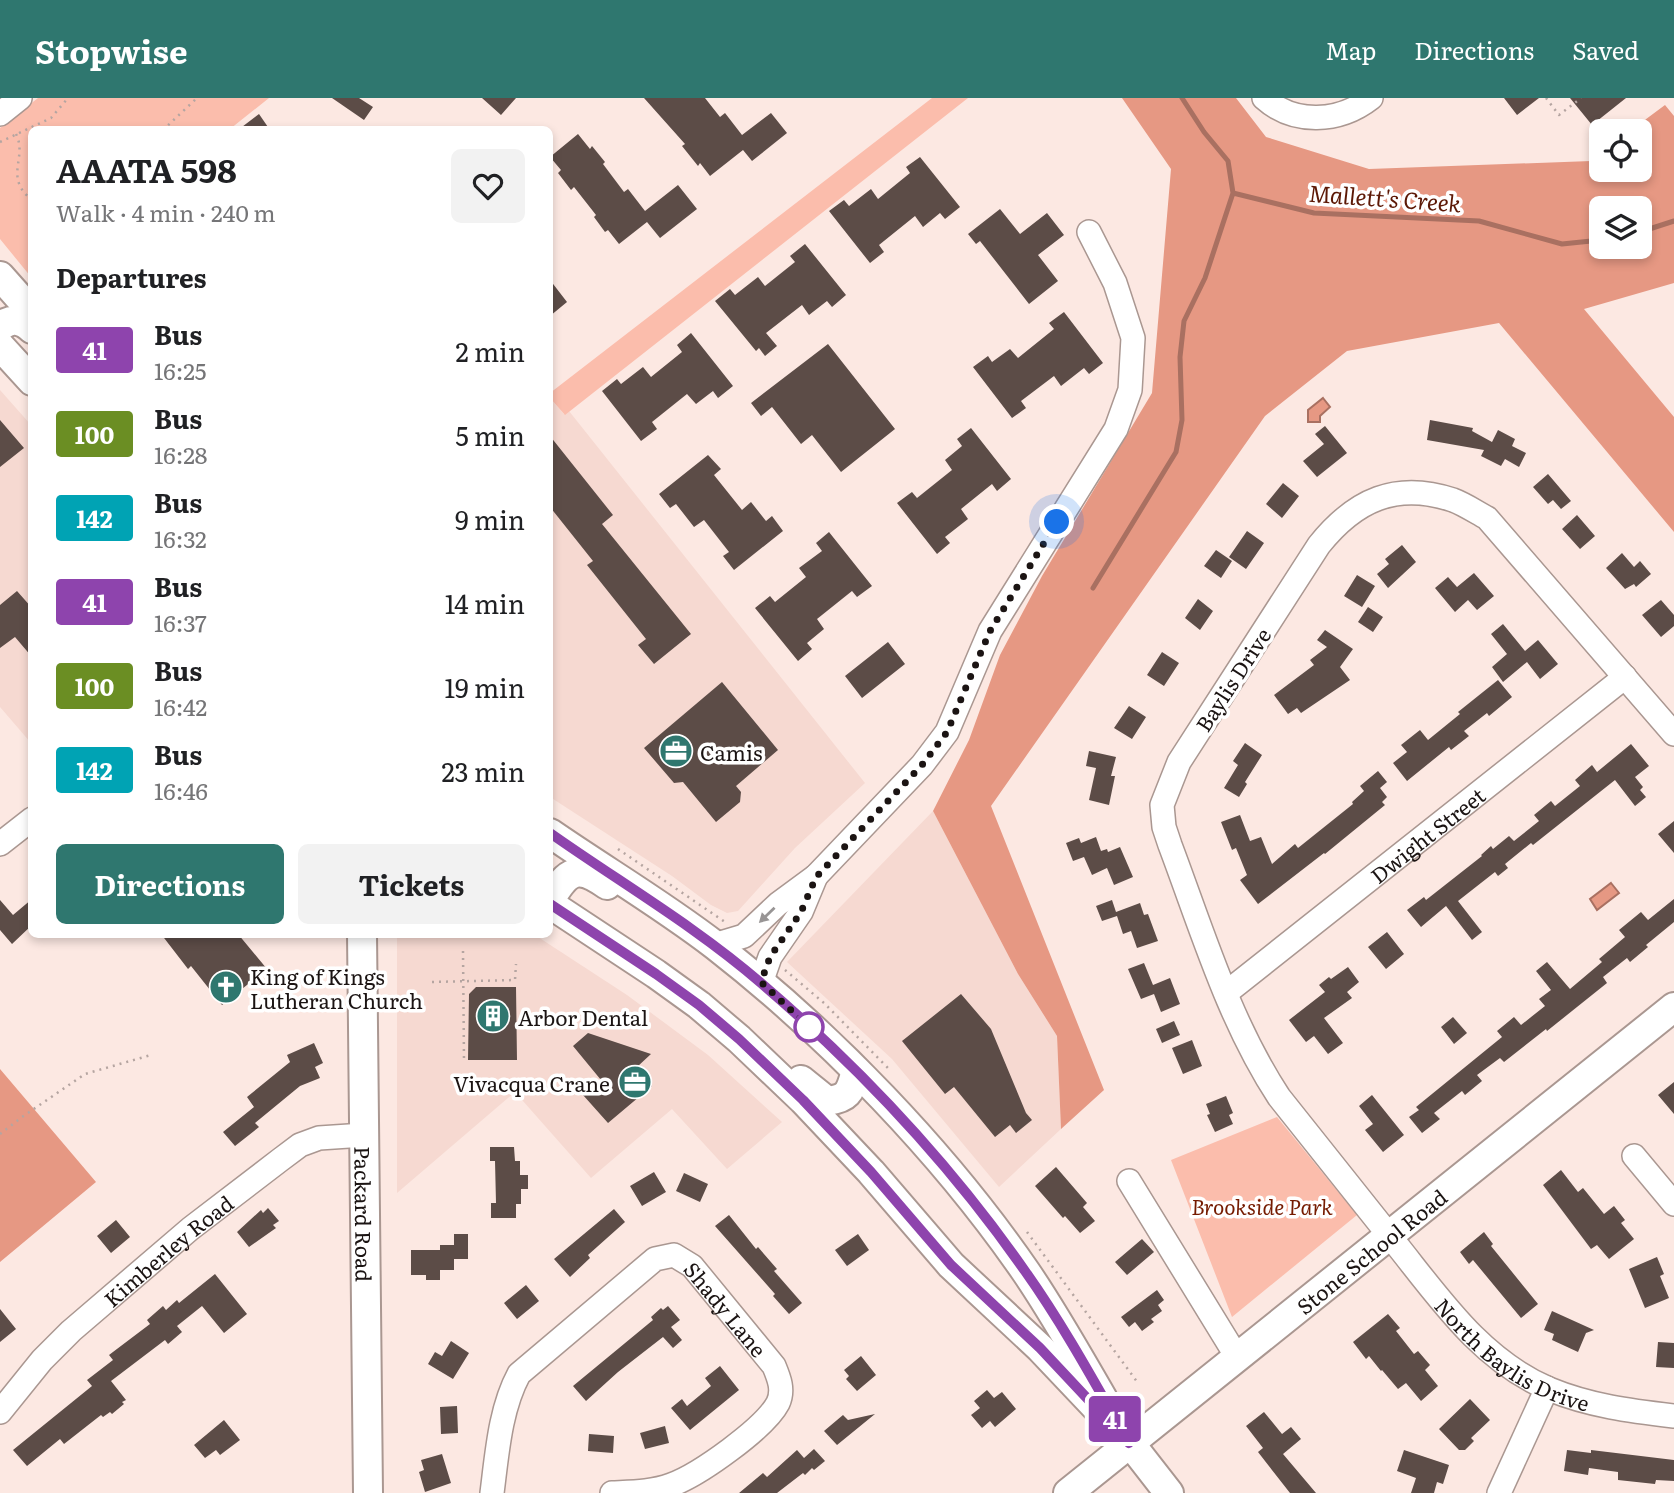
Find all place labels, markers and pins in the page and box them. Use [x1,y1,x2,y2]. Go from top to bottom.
office icon: Camis [657,732,695,770]
place label: Camis [700,736,762,767]
place label: King of Kings Lutheran Church [250,960,423,1015]
church icon: King of Kings Lutheran Church [207,968,245,1006]
building icon: Arbor Dental [474,997,512,1035]
place label: Arbor Dental [518,1001,648,1032]
unlabelled marker [794,1012,824,1042]
office icon: Vivacqua Crane [616,1063,654,1101]
place label: Vivacqua Crane [453,1067,610,1098]

